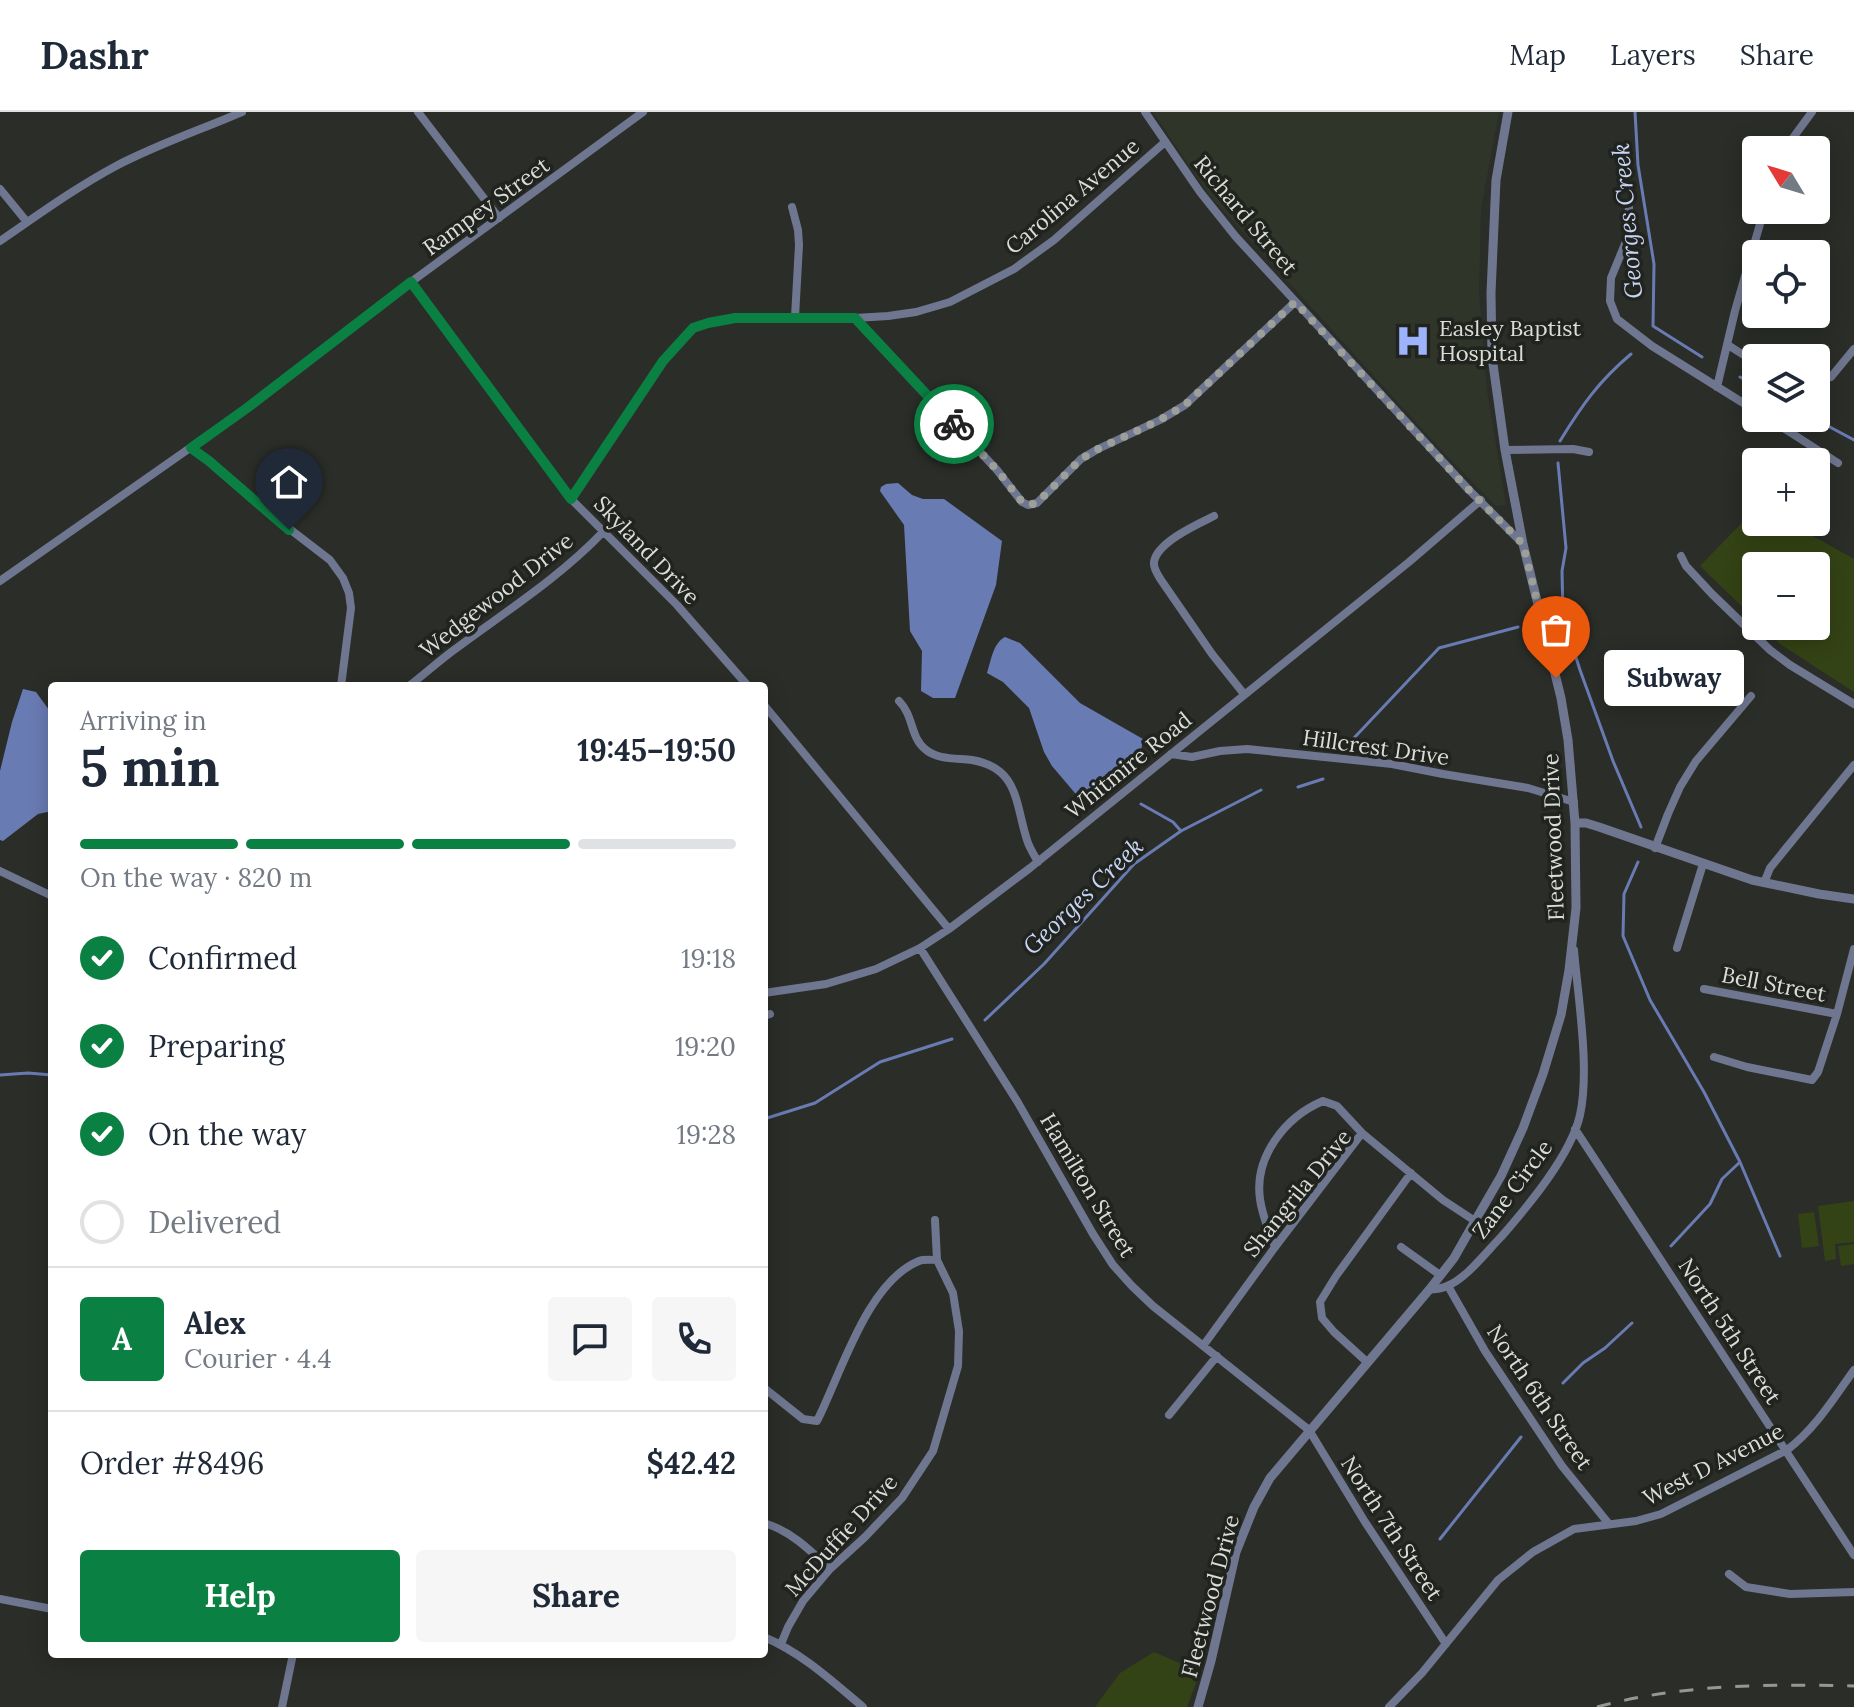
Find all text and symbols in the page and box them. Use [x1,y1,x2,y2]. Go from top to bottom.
text: Dashr [40,31,149,79]
text: Map [1509,37,1566,73]
text: Layers [1610,37,1696,73]
text: Share [1740,37,1814,73]
street label: Carolina Avenue [999,132,1145,260]
north arrow [1742,136,1830,224]
map controls [1742,136,1830,640]
water label: Georges Creek [1605,142,1649,300]
street label: Rampey Street [417,150,555,261]
street label: Richard Street [1188,150,1304,281]
button: locate [1742,240,1830,328]
place label: Easley Baptist Hospital [1439,314,1581,367]
hospital icon: Easley Baptist Hospital [1394,322,1432,360]
button: layers [1742,344,1830,432]
courier [914,384,994,464]
icon: bike [932,402,976,446]
pin [255,448,323,530]
button: + [1742,448,1830,536]
icon: home [267,460,311,504]
street label: Skyland Drive [588,490,706,610]
street label: Wedgewood Drive [414,526,578,664]
button: − [1742,552,1830,640]
pin [1522,596,1590,678]
icon: bag [1534,608,1578,652]
callout: Subway [1604,650,1744,706]
text: Subway [1627,661,1721,694]
text: Arriving in [80,704,207,737]
street label: Whitmire Road [1059,705,1197,825]
street label: Hillcrest Drive [1301,723,1451,771]
text: 19:45–19:50 [577,731,736,769]
text: 5 min [80,734,220,800]
street label: Fleetwood Drive [1536,753,1570,921]
water label: Georges Creek [1016,831,1150,961]
text: On the way · 820 m [80,861,312,894]
icon: check [80,936,124,980]
text: Confirmed [148,939,297,977]
text: 19:18 [681,942,736,975]
street label: Bell Street [1719,960,1829,1008]
icon: check [80,1024,124,1068]
text: Preparing [148,1027,285,1065]
text: 19:20 [675,1030,736,1063]
street label: Hamilton Street [1034,1108,1142,1263]
icon: check [80,1112,124,1156]
text: On the way [148,1115,306,1153]
text: 19:28 [676,1118,736,1151]
street label: Shangrila Drive [1237,1123,1357,1263]
street label: Zane Circle [1466,1134,1558,1244]
text: Delivered [148,1203,281,1241]
street label: North 5th Street [1672,1253,1788,1410]
button: chat [548,1297,632,1381]
button: phone [652,1297,736,1381]
text: Alex [184,1304,246,1342]
street label: North 6th Street [1481,1319,1599,1475]
text: A [112,1320,132,1358]
text: Courier · 4.4 [184,1342,332,1375]
street label: West D Avenue [1638,1416,1788,1511]
text: Order #8496 [80,1444,264,1482]
text: $42.42 [647,1444,736,1482]
street label: North 7th Street [1335,1451,1449,1606]
street label: McDuffie Drive [779,1468,903,1602]
street label: Fleetwood Drive [1175,1511,1245,1681]
button: Help [80,1550,400,1642]
button: Share [416,1550,736,1642]

